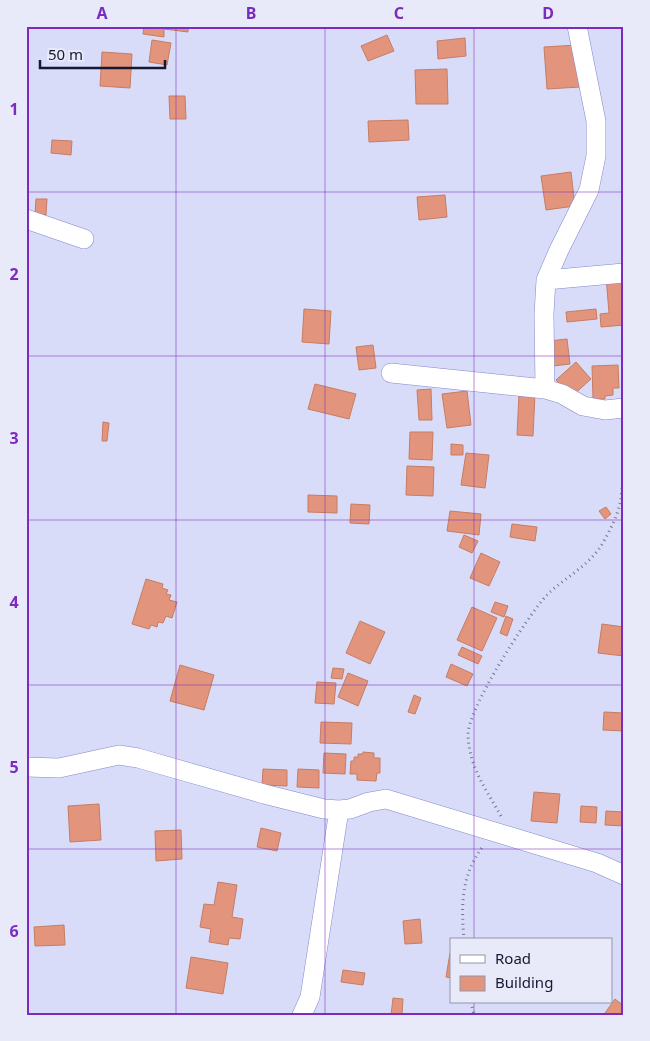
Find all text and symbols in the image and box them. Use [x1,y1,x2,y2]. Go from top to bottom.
text: A [96,2,108,24]
text: B [246,2,256,24]
text: C [394,2,404,24]
text: D [542,2,554,24]
scale bar [40,38,165,70]
text: 50 m [48,44,83,64]
text: 1 [9,98,19,120]
text: 2 [9,263,19,285]
text: 3 [9,427,19,449]
text: 4 [9,591,19,613]
text: 5 [9,756,19,778]
text: 6 [9,920,19,942]
legend [450,938,612,1004]
text: Road [495,948,531,968]
text: Building [495,972,553,992]

